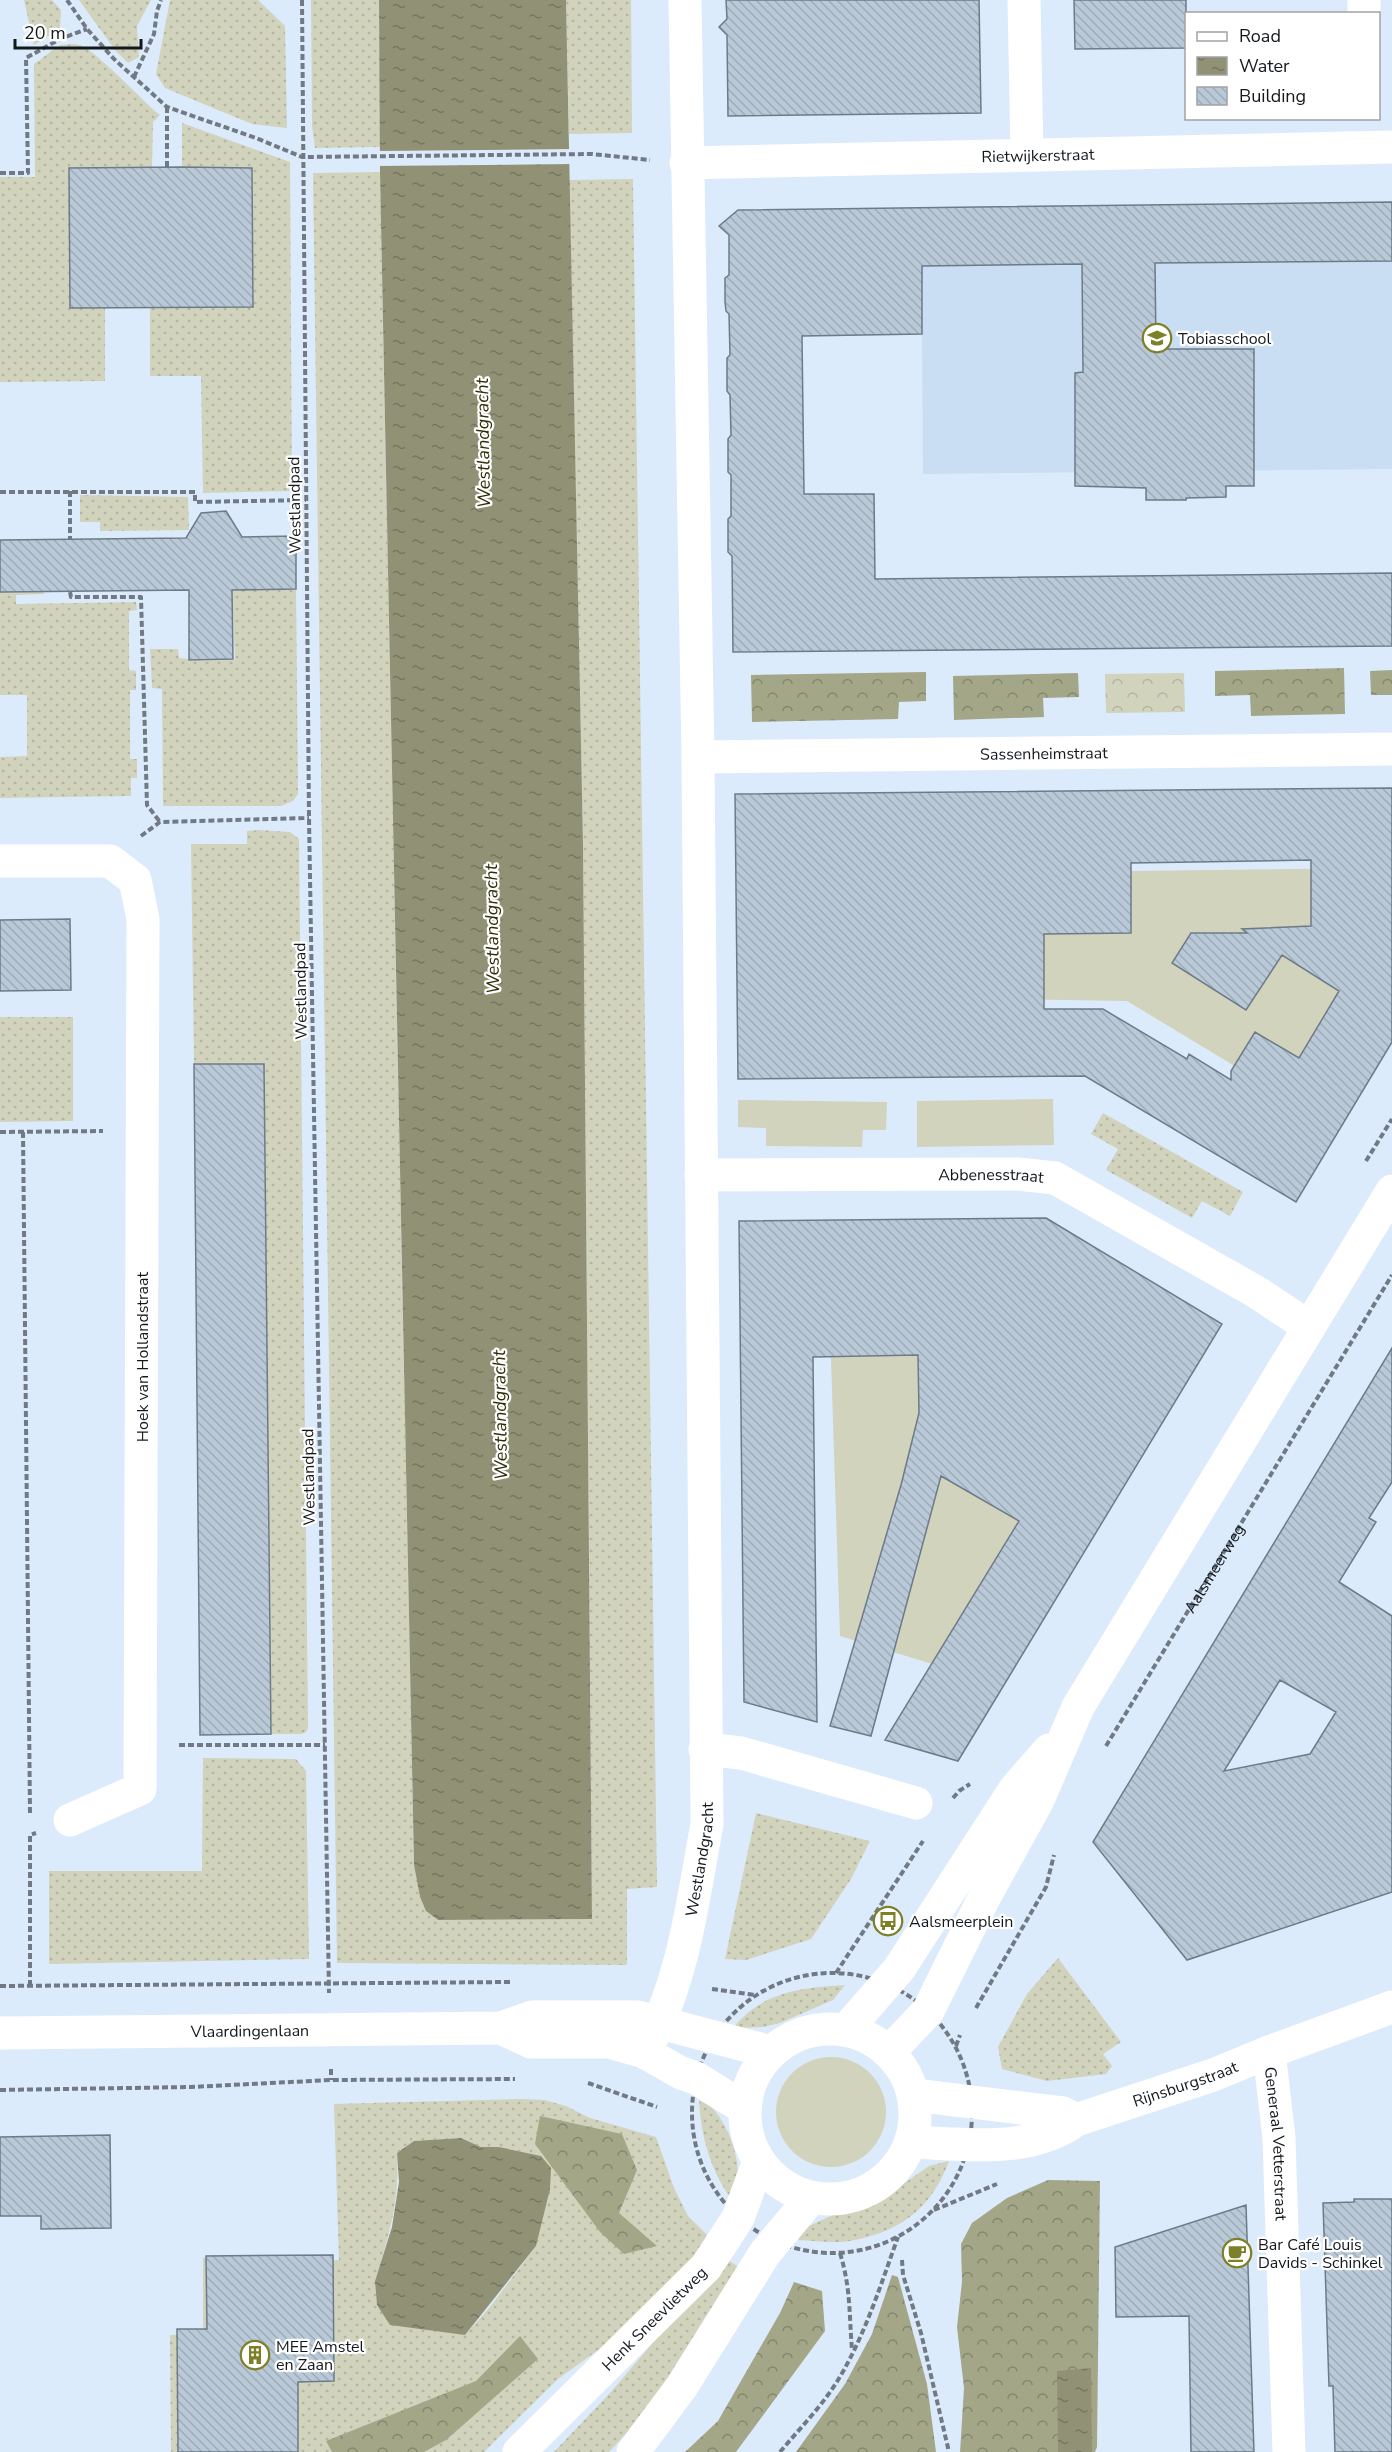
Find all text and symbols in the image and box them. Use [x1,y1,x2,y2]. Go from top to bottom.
scale bar [15,12,141,50]
legend [1185,12,1380,120]
text: 20 m [24,21,66,45]
text: Road [1239,24,1281,48]
text: Water [1239,54,1290,78]
text: Building [1239,84,1306,108]
street label: Rietwijkerstraat [981,144,1095,168]
school or university icon: Tobiasschool [1141,322,1173,354]
place label: Tobiasschool [1178,328,1272,350]
water label: Westlandgracht [470,377,496,508]
street label: Westlandpad [283,456,307,554]
street label: Sassenheimstraat [980,742,1108,766]
water label: Westlandgracht [479,863,505,994]
street label: Westlandpad [289,942,313,1040]
street label: Abbenesstraat [938,1164,1045,1189]
street label: Hoek van Hollandstraat [132,1271,154,1442]
water label: Westlandgracht [487,1349,513,1480]
street label: Westlandpad [297,1428,321,1526]
street label: Aalsmeerweg [1179,1520,1250,1617]
street label: Westlandgracht [680,1802,719,1919]
bus stop icon: Aalsmeerplein [872,1905,904,1937]
place label: Aalsmeerplein [909,1911,1013,1933]
street label: Vlaardingenlaan [190,2020,309,2043]
street label: Rijnsburgstraat [1130,2056,1242,2113]
street label: Generaal Vetterstraat [1259,2066,1292,2221]
place label: Bar Café Louis Davids - Schinkel [1258,2234,1383,2274]
cafe icon: Bar Café Louis Davids - Schinkel [1221,2237,1253,2269]
street label: Henk Sneevlietweg [597,2262,712,2376]
place label: MEE Amstel en Zaan [276,2336,364,2376]
building icon: MEE Amstel en Zaan [239,2339,271,2371]

